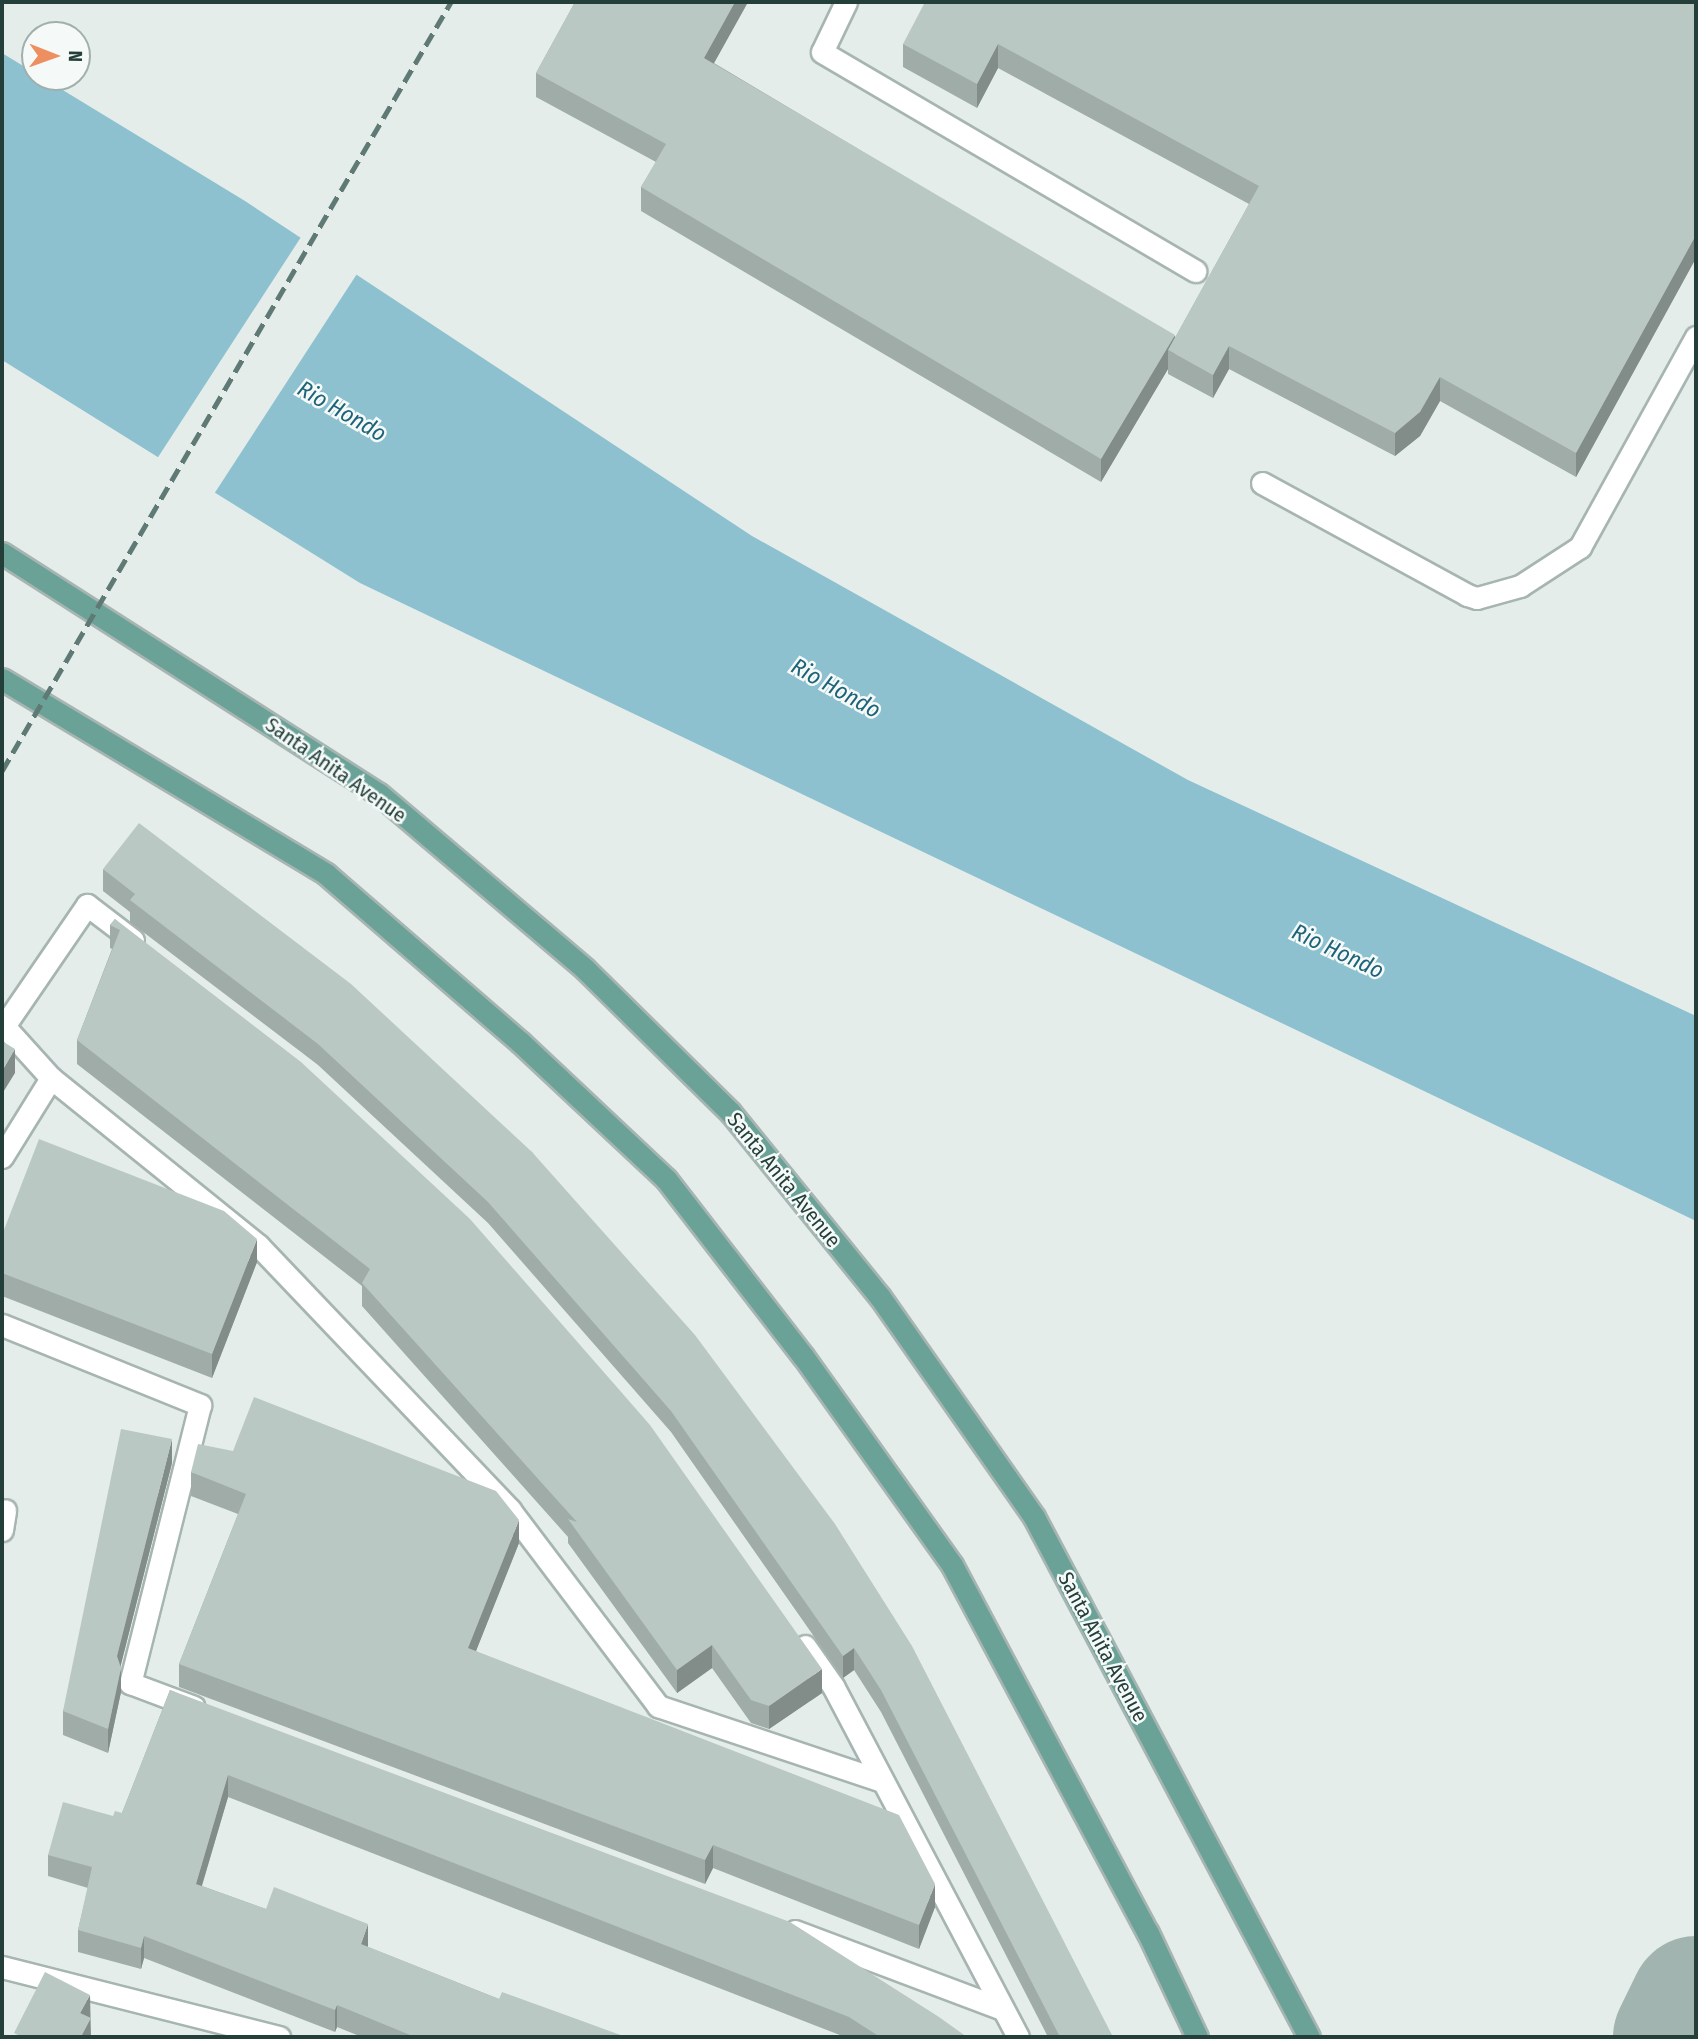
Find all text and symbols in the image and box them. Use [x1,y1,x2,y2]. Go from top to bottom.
north arrow [21,21,91,91]
text: N [64,50,87,62]
water label: Rio Hondo [293,375,391,447]
water label: Rio Hondo [787,652,885,724]
street label: Santa Anita Avenue [261,712,411,828]
water label: Rio Hondo [1288,918,1388,984]
street label: Santa Anita Avenue [722,1108,846,1252]
street label: Santa Anita Avenue [1053,1568,1153,1726]

